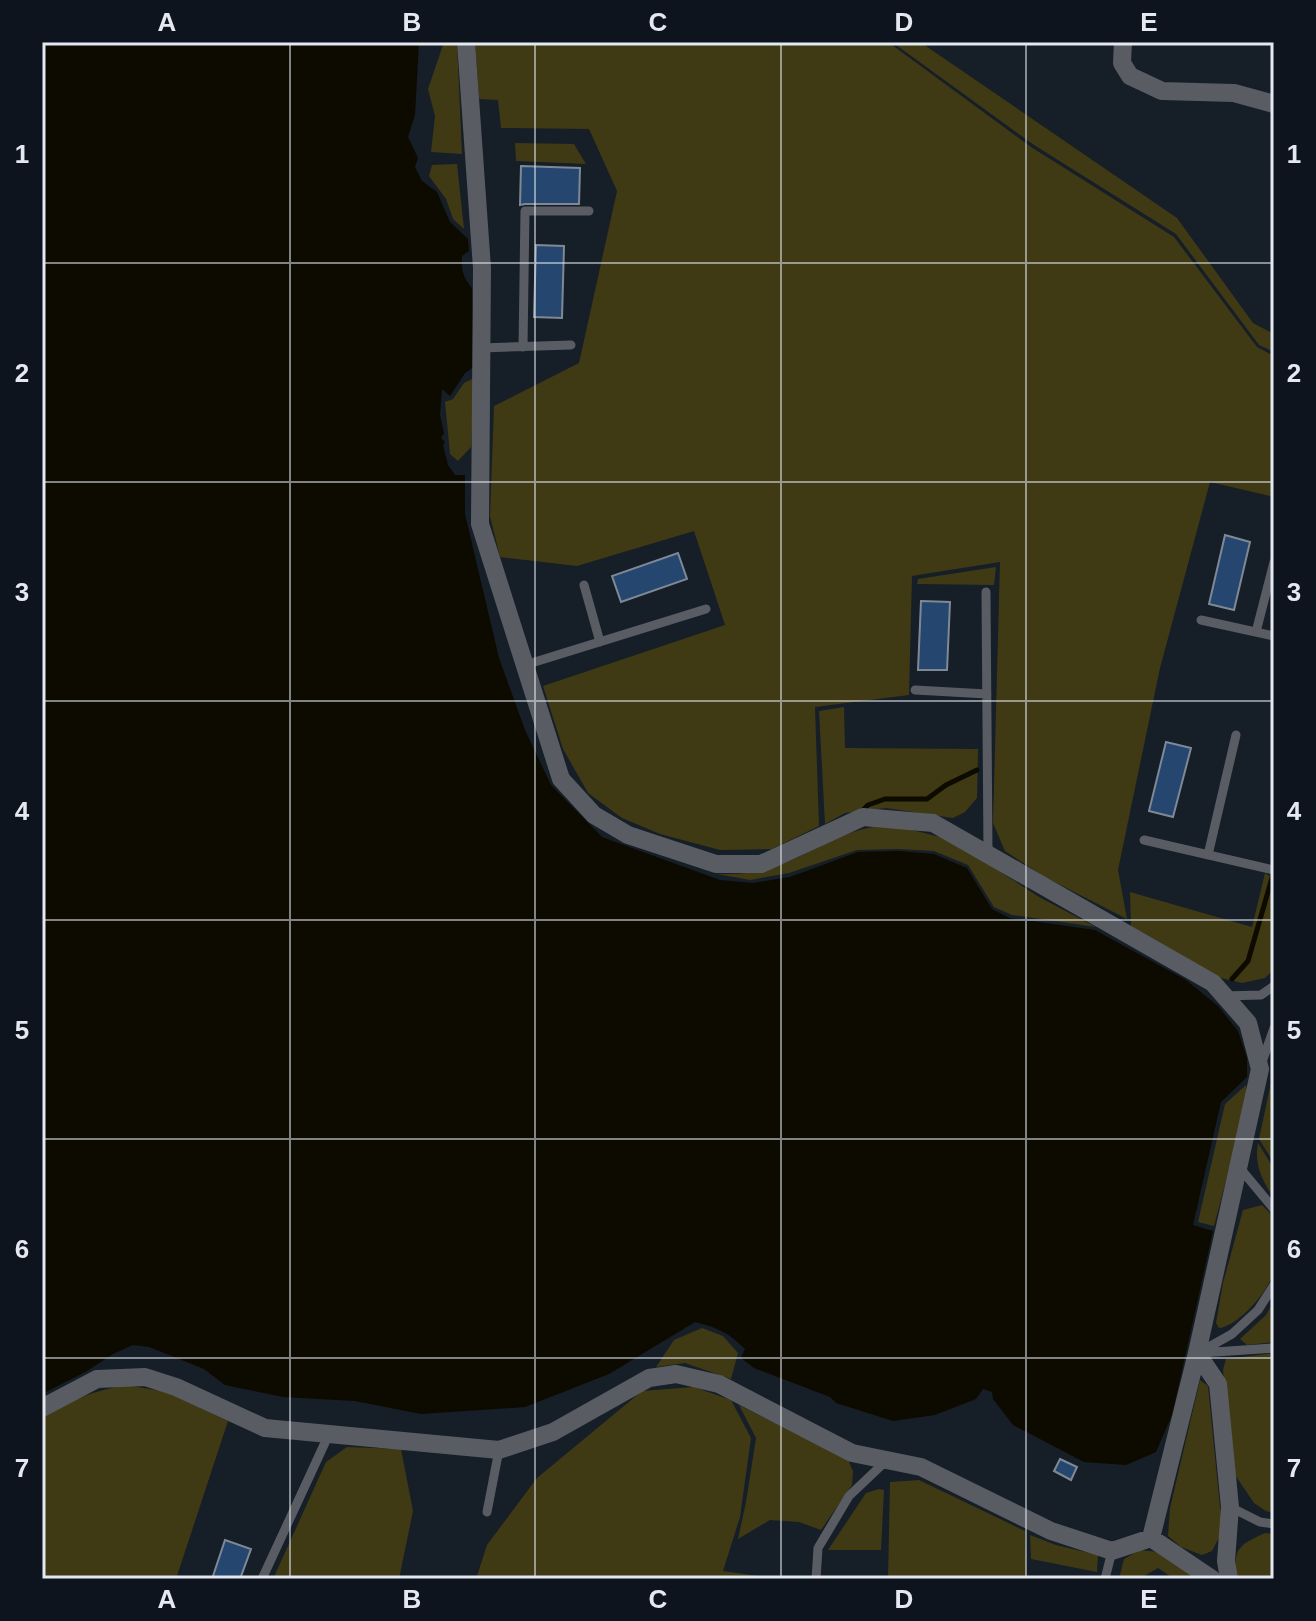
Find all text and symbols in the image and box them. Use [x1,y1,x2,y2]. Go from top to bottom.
text: A [158,7,177,37]
text: B [403,7,421,37]
text: C [649,7,668,37]
text: D [895,7,913,37]
text: E [1140,7,1158,37]
text: 1 [15,139,29,169]
text: 1 [1287,139,1301,169]
text: 2 [15,358,29,388]
text: 2 [1287,358,1301,388]
text: 3 [15,577,29,607]
text: 3 [1287,577,1301,607]
text: 4 [15,796,30,826]
text: 4 [1287,796,1302,826]
text: 5 [15,1015,29,1045]
text: 5 [1287,1015,1301,1045]
text: 6 [15,1234,29,1264]
text: 6 [1287,1234,1301,1264]
text: 7 [15,1453,29,1483]
text: 7 [1287,1453,1301,1483]
text: A [158,1584,177,1614]
text: B [403,1584,421,1614]
text: C [649,1584,668,1614]
text: D [895,1584,913,1614]
text: E [1140,1584,1158,1614]

